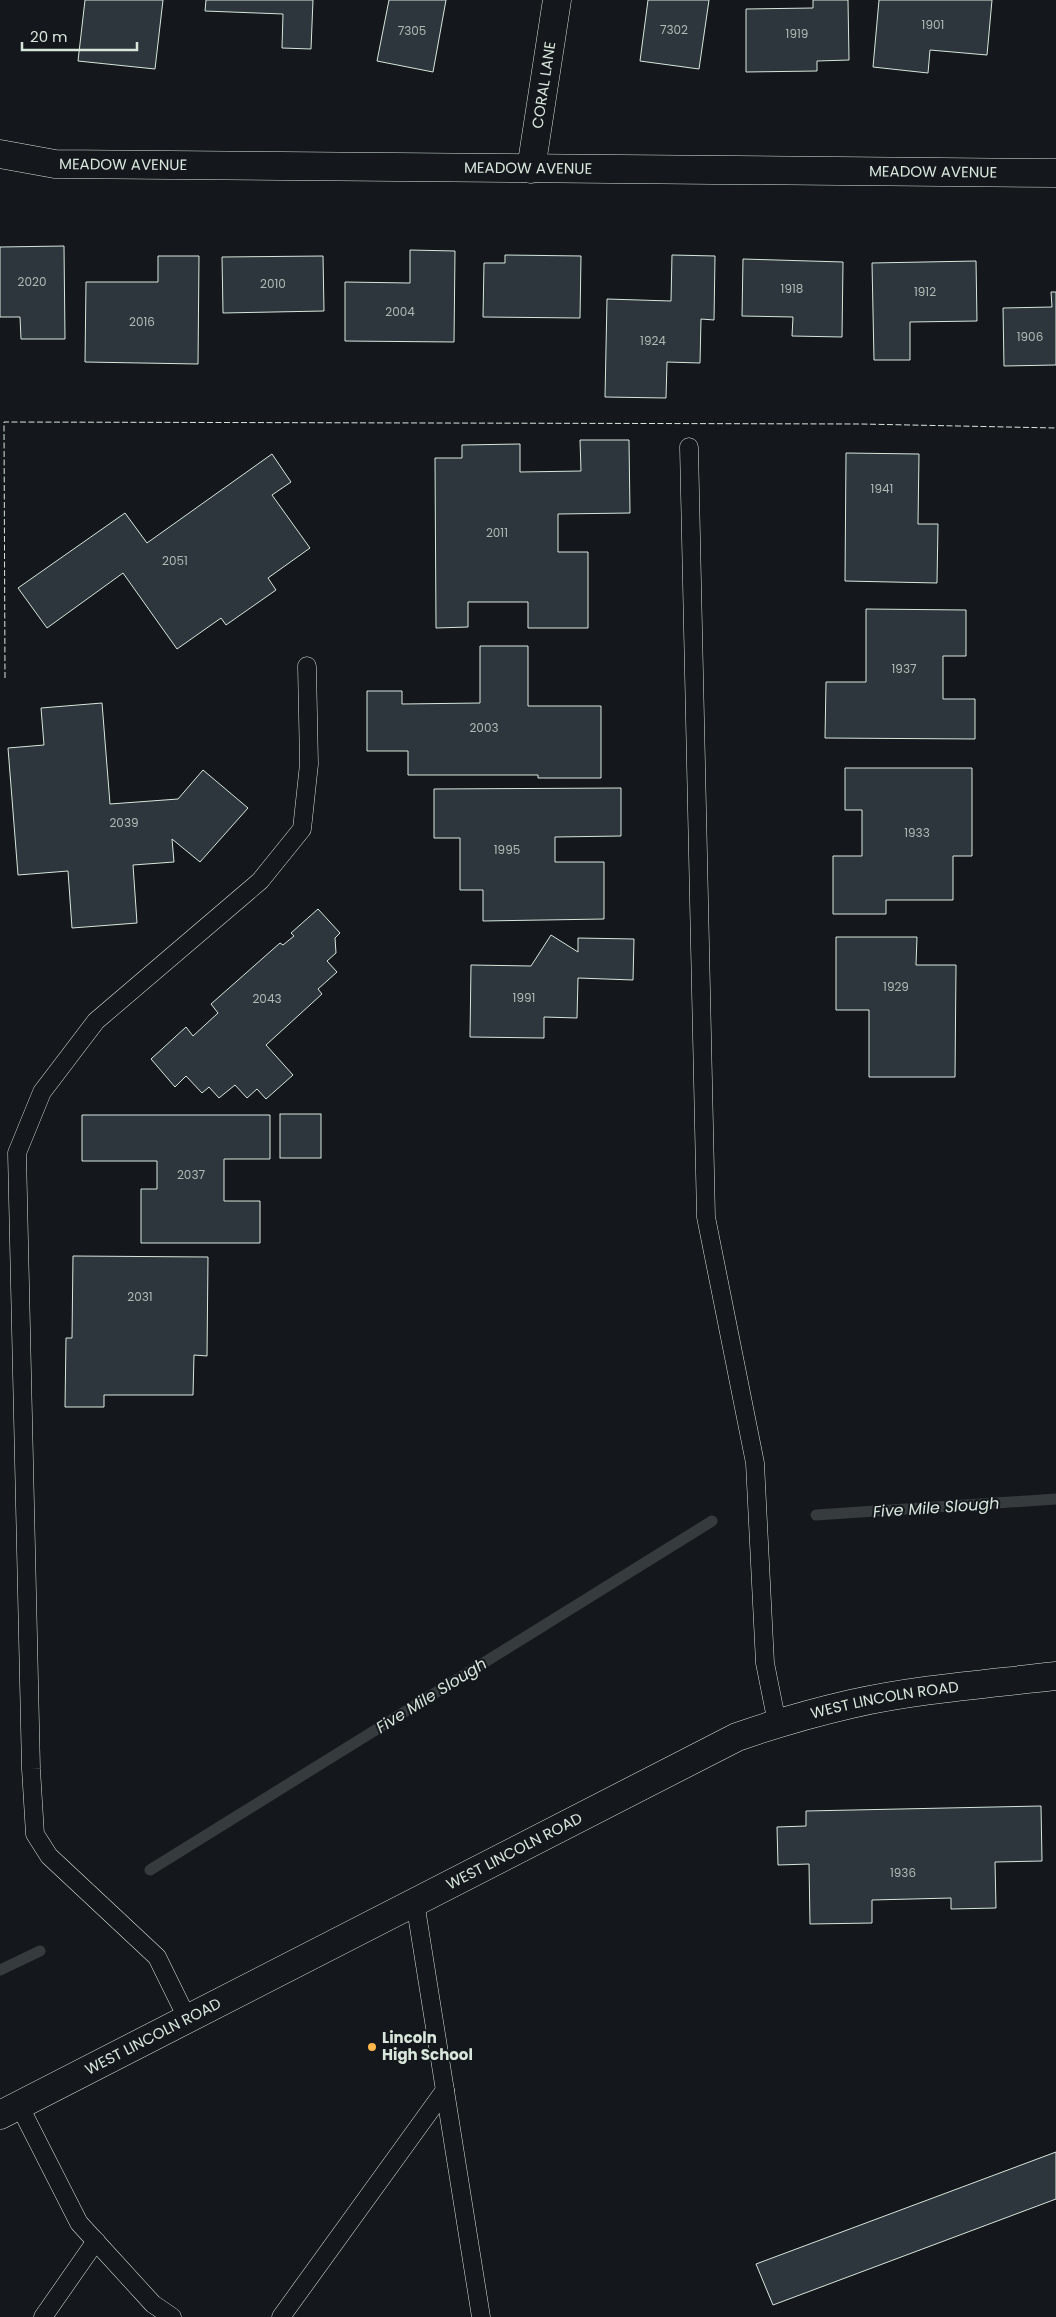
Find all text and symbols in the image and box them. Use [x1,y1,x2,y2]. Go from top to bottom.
house number: 1901 [922,16,944,33]
scale bar [22,20,138,52]
house number: 7302 [660,21,688,38]
house number: 7305 [398,22,426,39]
house number: 1919 [786,25,808,42]
text: 20 m [30,26,68,47]
street label: CORAL LANE [526,40,560,130]
street label: MEADOW AVENUE [59,153,187,175]
street label: MEADOW AVENUE [464,157,592,179]
street label: MEADOW AVENUE [869,160,997,182]
house number: 2020 [18,273,46,290]
house number: 2010 [260,275,286,292]
house number: 1918 [781,280,803,297]
house number: 1912 [914,283,936,300]
house number: 2004 [385,303,415,320]
house number: 2016 [129,313,155,330]
house number: 1906 [1017,328,1043,345]
house number: 1924 [640,332,666,349]
house number: 1941 [871,480,893,497]
house number: 2011 [486,524,508,541]
house number: 2051 [162,552,188,569]
house number: 1937 [891,660,917,677]
house number: 2003 [469,719,499,736]
house number: 2039 [109,814,139,831]
house number: 1933 [904,824,930,841]
house number: 1995 [494,841,520,858]
house number: 1929 [883,978,909,995]
house number: 1991 [513,989,535,1006]
house number: 2043 [252,990,282,1007]
house number: 2037 [177,1166,205,1183]
house number: 2031 [127,1288,153,1305]
water label: Five Mile Slough [872,1492,1000,1523]
water label: Five Mile Slough [371,1652,491,1739]
street label: WEST LINCOLN ROAD [808,1676,960,1724]
street label: WEST LINCOLN ROAD [442,1807,586,1894]
house number: 1936 [890,1864,916,1881]
street label: WEST LINCOLN ROAD [81,1992,224,2080]
place label: Lincoln High School [382,2027,473,2065]
marker: Lincoln High School [366,2041,378,2053]

